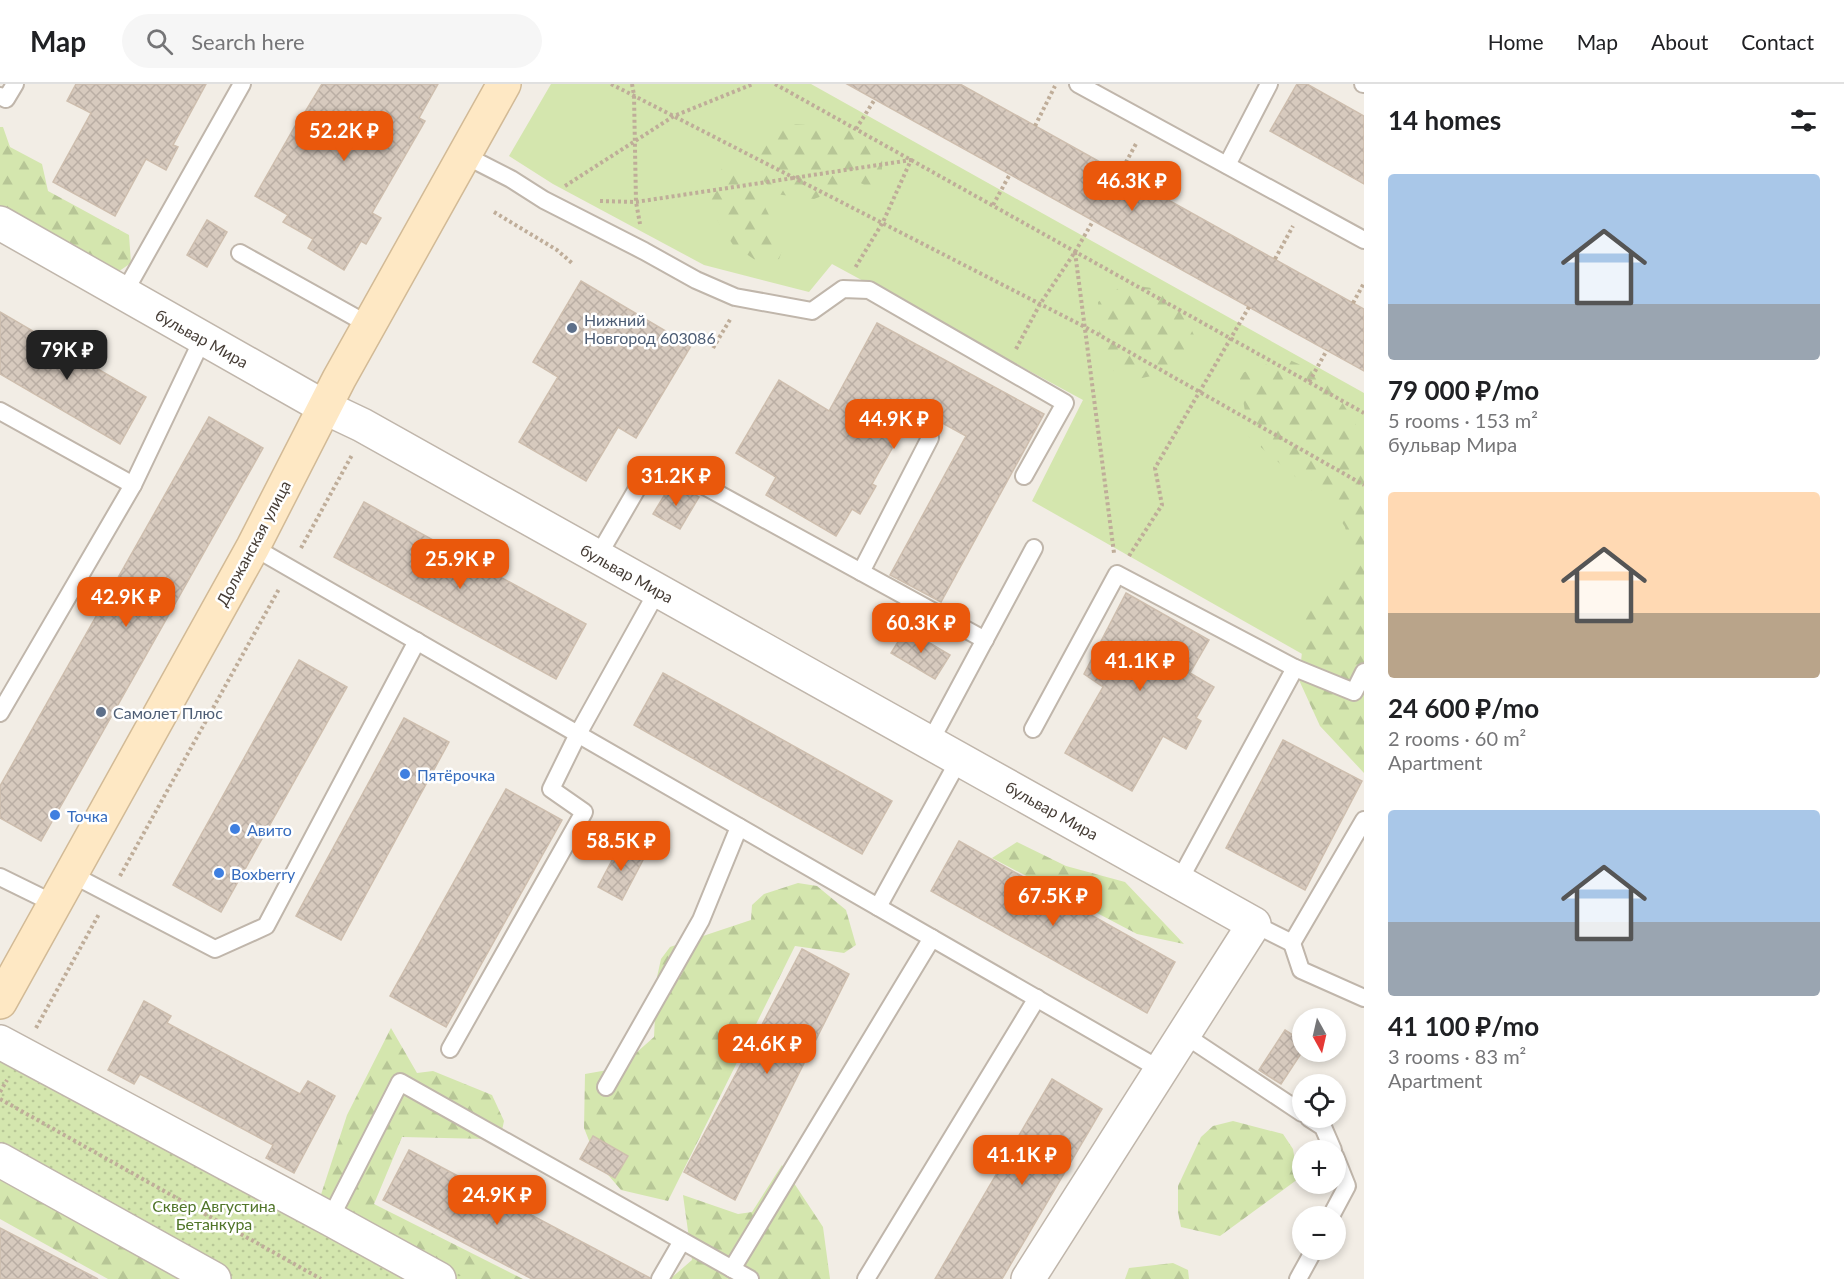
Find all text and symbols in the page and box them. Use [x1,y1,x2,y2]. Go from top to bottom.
search box [122,14,542,68]
text: Map [30,24,86,58]
icon: search [143,25,176,58]
text: Search here [191,28,305,55]
text: Home [1488,29,1544,54]
text: Map [1577,29,1618,54]
text: About [1651,29,1708,54]
text: Contact [1741,29,1814,54]
text: 14 homes [1388,104,1501,136]
icon: filters [1787,104,1820,137]
pin: 52.2K ₽ [289,111,399,162]
text: 52.2K ₽ [309,118,379,142]
pin: 46.3K ₽ [1077,161,1187,212]
text: 46.3K ₽ [1097,168,1167,192]
icon: home [1550,213,1658,321]
street label: бульвар Мира [152,305,252,371]
place label: Нижний Новгород 603086 [584,310,716,347]
marker: Нижний Новгород 603086 [565,321,579,335]
pin: 79K ₽ [25,330,109,381]
text: 79K ₽ [40,337,94,361]
text: 79 000 ₽/mo [1388,374,1539,406]
pin: 44.9K ₽ [839,399,949,450]
text: 44.9K ₽ [859,406,929,430]
text: 5 rooms · 153 m² [1388,408,1538,432]
text: бульвар Мира [1388,432,1517,456]
pin: 31.2K ₽ [621,456,731,507]
text: 31.2K ₽ [641,463,711,487]
street label: Должанская улица [212,477,294,609]
icon: home [1550,531,1658,639]
pin: 25.9K ₽ [405,539,515,590]
street label: бульвар Мира [577,540,677,606]
text: 25.9K ₽ [425,546,495,570]
pin: 42.9K ₽ [71,577,181,628]
text: 42.9K ₽ [91,584,161,608]
pin: 60.3K ₽ [866,603,976,654]
text: 60.3K ₽ [886,610,956,634]
pin: 41.1K ₽ [1085,641,1195,692]
text: 41.1K ₽ [1105,648,1175,672]
text: 24 600 ₽/mo [1388,692,1539,724]
place label: Самолет Плюс [113,703,223,722]
marker: Самолет Плюс [94,705,108,719]
text: 2 rooms · 60 m² [1388,726,1526,750]
text: Apartment [1388,750,1482,774]
place label: Пятёрочка [417,765,495,784]
marker: Пятёрочка [398,767,412,781]
street label: бульвар Мира [1002,777,1102,843]
place label: Точка [67,806,108,825]
marker: Точка [48,808,62,822]
place label: Авито [247,820,292,839]
pin: 58.5K ₽ [566,821,676,872]
marker: Авито [228,822,242,836]
text: 58.5K ₽ [586,828,656,852]
icon: home [1550,849,1658,957]
place label: Boxberry [231,864,296,883]
marker: Boxberry [212,866,226,880]
pin: 67.5K ₽ [998,876,1108,927]
text: 67.5K ₽ [1018,883,1088,907]
north arrow [1292,1008,1346,1062]
map controls [1292,1008,1346,1260]
text: 41 100 ₽/mo [1388,1010,1539,1042]
pin: 24.6K ₽ [712,1024,822,1075]
text: 24.6K ₽ [732,1031,802,1055]
text: 3 rooms · 83 m² [1388,1044,1526,1068]
text: Apartment [1388,1068,1482,1092]
button: locate [1292,1074,1346,1128]
pin: 41.1K ₽ [967,1135,1077,1186]
button: + [1292,1140,1346,1194]
text: 41.1K ₽ [987,1142,1057,1166]
pin: 24.9K ₽ [442,1175,552,1226]
text: 24.9K ₽ [462,1182,532,1206]
park label: Сквер Августина Бетанкура [152,1196,276,1233]
button: − [1292,1206,1346,1260]

